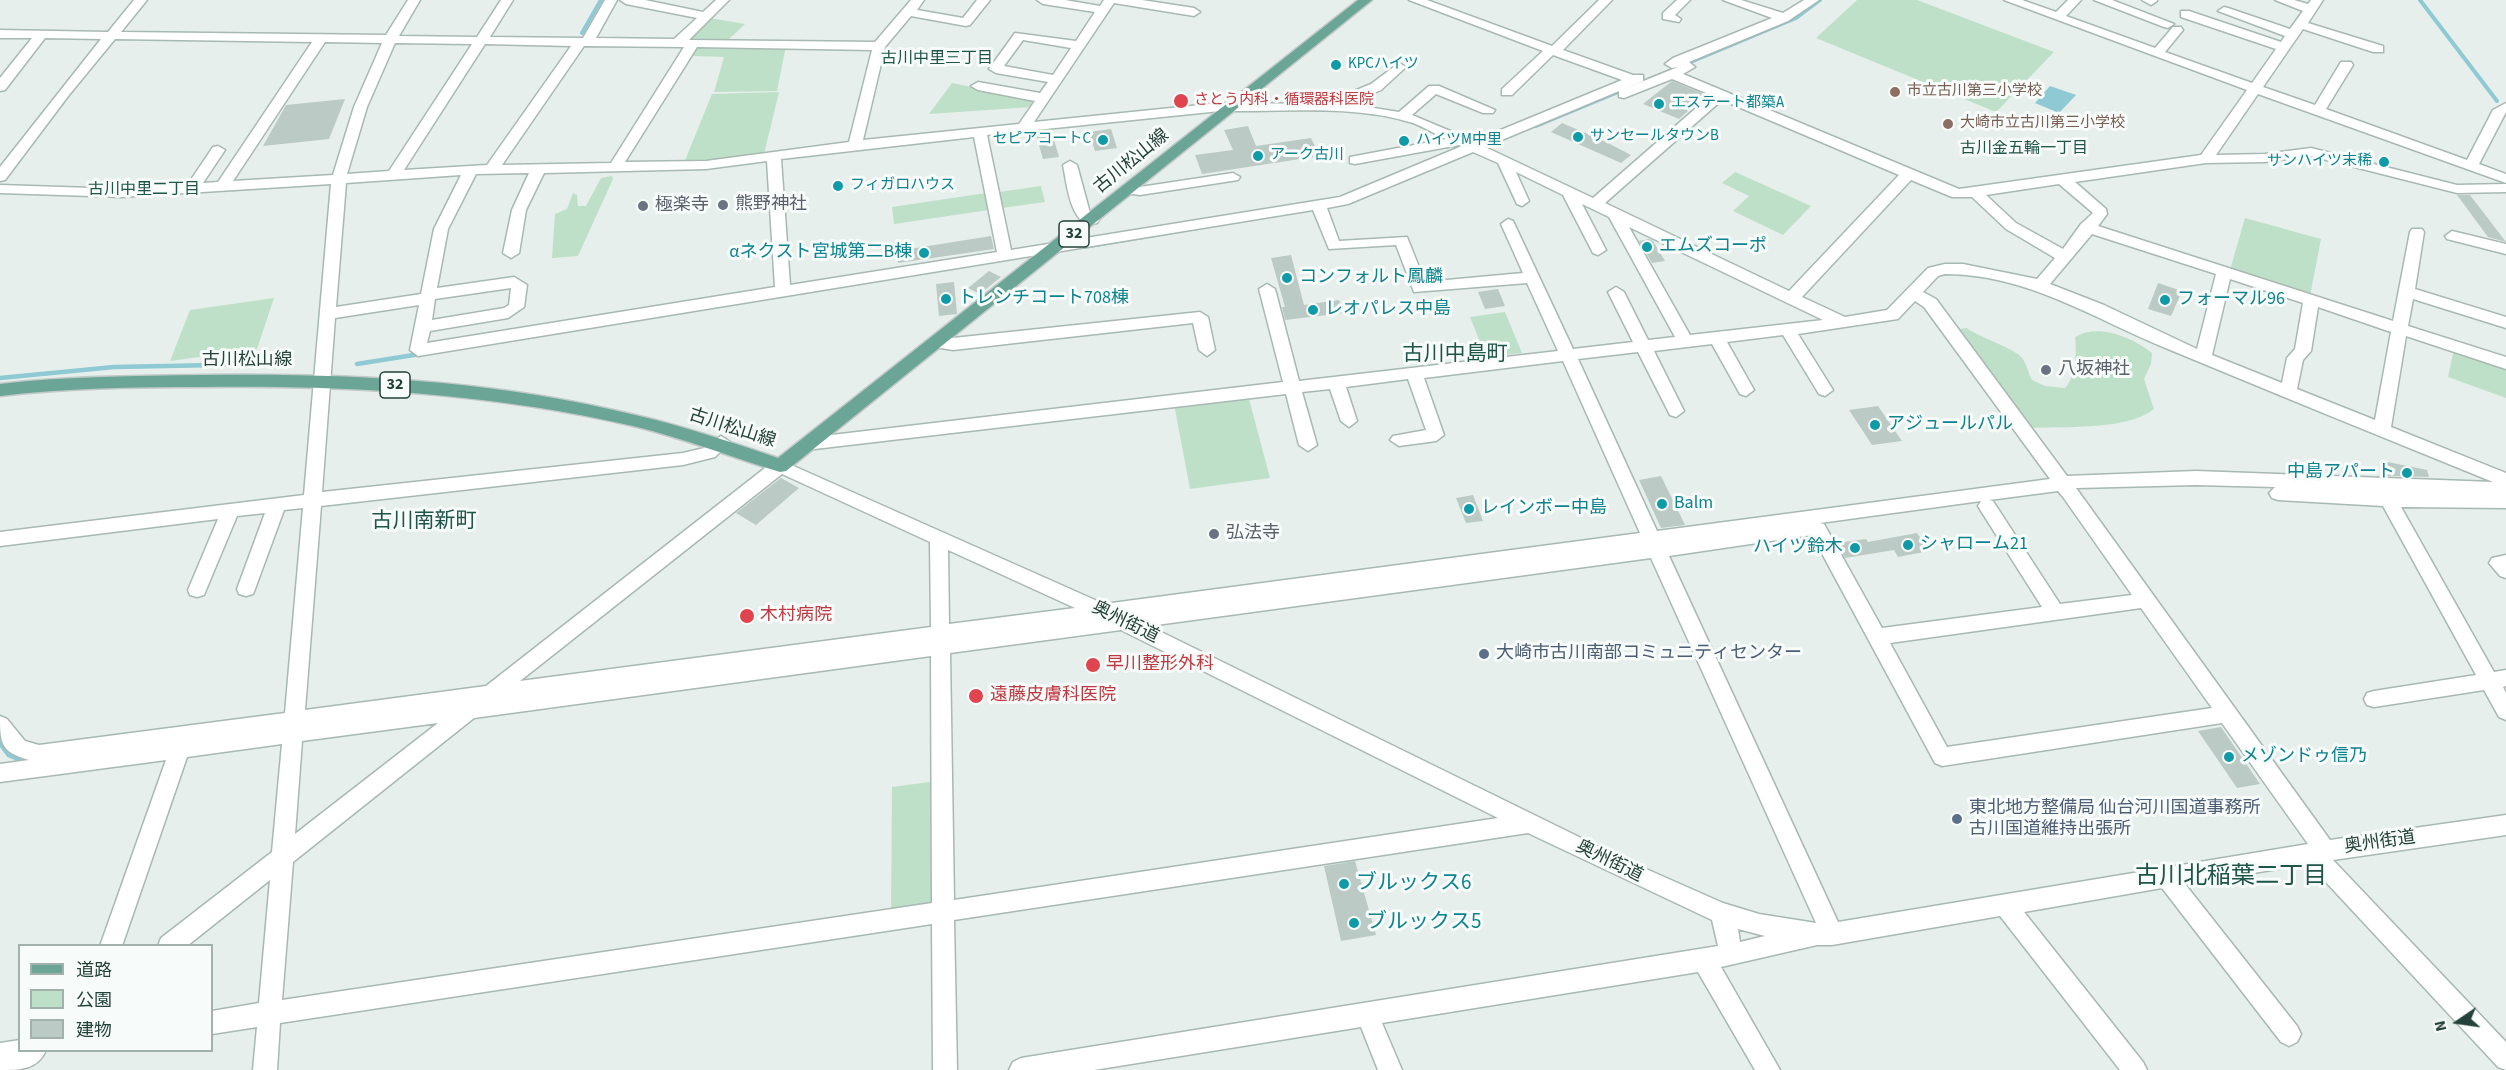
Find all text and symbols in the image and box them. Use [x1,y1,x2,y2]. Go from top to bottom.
district label: 古川中里三丁目 [881,49,993,69]
place label: KPCハイツ [1348,56,1419,74]
marker: KPCハイツ [1329,58,1343,72]
place label: 市立古川第三小学校 [1907,83,2042,101]
marker: 市立古川第三小学校 [1888,85,1902,99]
marker: さとう内科・循環器科医院 [1172,92,1190,110]
place label: さとう内科・循環器科医院 [1194,92,1374,110]
place label: エステート都築A [1671,95,1784,113]
marker: エステート都築A [1652,97,1666,111]
place label: 大崎市立古川第三小学校 [1960,115,2125,133]
marker: 大崎市立古川第三小学校 [1941,117,1955,131]
street label: 古川松山線 [1090,125,1174,199]
place label: サンセールタウンB [1590,128,1719,146]
marker: サンセールタウンB [1571,130,1585,144]
place label: セピアコートC [992,131,1091,149]
place label: ハイツM中里 [1416,132,1502,150]
marker: セピアコートC [1096,133,1110,147]
marker: ハイツM中里 [1397,134,1411,148]
district label: 古川金五輪一丁目 [1960,139,2088,159]
place label: アーク古川 [1270,147,1344,165]
marker: アーク古川 [1251,149,1265,163]
place label: サンハイツ末稀 [2267,153,2372,171]
marker: サンハイツ末稀 [2377,155,2391,169]
place label: フィガロハウス [850,177,955,195]
marker: フィガロハウス [831,179,845,193]
district label: 古川中里二丁目 [88,180,200,200]
place label: 熊野神社 [735,194,807,216]
place label: 極楽寺 [655,195,709,217]
marker: 熊野神社 [716,198,730,212]
marker: 極楽寺 [636,199,650,213]
road number: 32 [1059,221,1089,247]
place label: エムズコーポ [1659,236,1767,258]
marker: エムズコーポ [1640,240,1654,254]
place label: αネクスト宮城第二B棟 [729,242,912,264]
marker: αネクスト宮城第二B棟 [917,246,931,260]
place label: コンフォルト鳳麟 [1299,267,1443,289]
marker: コンフォルト鳳麟 [1280,271,1294,285]
place label: トレンチコート708棟 [958,288,1129,310]
place label: フォーマル96 [2177,289,2285,311]
marker: トレンチコート708棟 [939,292,953,306]
marker: フォーマル96 [2158,293,2172,307]
place label: レオパレス中島 [1325,299,1451,321]
marker: レオパレス中島 [1306,303,1320,317]
district label: 古川中島町 [1403,342,1507,368]
street label: 古川松山線 [202,350,292,372]
place label: 八坂神社 [2058,359,2130,381]
marker: 八坂神社 [2039,363,2053,377]
road number: 32 [380,372,410,398]
street label: 古川松山線 [686,405,778,453]
place label: アジュールパル [1887,414,2013,436]
marker: アジュールパル [1868,418,1882,432]
place label: 中島アパート [2287,462,2395,484]
marker: 中島アパート [2400,466,2414,480]
place label: Balm [1674,493,1713,515]
marker: Balm [1655,497,1669,511]
place label: レインボー中島 [1481,498,1607,520]
marker: レインボー中島 [1462,502,1476,516]
district label: 古川南新町 [372,509,476,535]
place label: 弘法寺 [1226,523,1280,545]
marker: 弘法寺 [1207,527,1221,541]
place label: シャローム21 [1920,534,2028,556]
place label: ハイツ鈴木 [1753,537,1843,559]
marker: シャローム21 [1901,538,1915,552]
marker: ハイツ鈴木 [1848,541,1862,555]
street label: 奥州街道 [1088,598,1162,648]
place label: 木村病院 [760,605,832,627]
marker: 木村病院 [738,607,756,625]
place label: 大崎市古川南部コミュニティセンター [1496,643,1802,665]
marker: 大崎市古川南部コミュニティセンター [1477,647,1491,661]
place label: 早川整形外科 [1106,654,1214,676]
marker: 早川整形外科 [1084,656,1102,674]
place label: 遠藤皮膚科医院 [990,685,1116,707]
marker: 遠藤皮膚科医院 [967,687,985,705]
place label: メゾンドゥ信乃 [2241,746,2367,768]
marker: メゾンドゥ信乃 [2222,750,2236,764]
place label: 東北地方整備局 仙台河川国道事務所 古川国道維持出張所 [1969,798,2261,840]
marker: 東北地方整備局 仙台河川国道事務所 古川国道維持出張所 [1950,812,1964,826]
street label: 奥州街道 [2343,827,2417,859]
street label: 奥州街道 [1572,837,1646,887]
district label: 古川北稲葉二丁目 [2135,864,2327,892]
place label: ブルックス6 [1356,871,1471,897]
marker: ブルックス6 [1337,877,1351,891]
place label: ブルックス5 [1366,910,1481,936]
marker: ブルックス5 [1347,916,1361,930]
legend [18,944,213,1052]
text: 道路 [76,958,112,983]
text: 公園 [76,988,112,1013]
north arrow [2428,992,2488,1052]
text: 建物 [76,1018,112,1043]
text: N [2429,1018,2452,1034]

